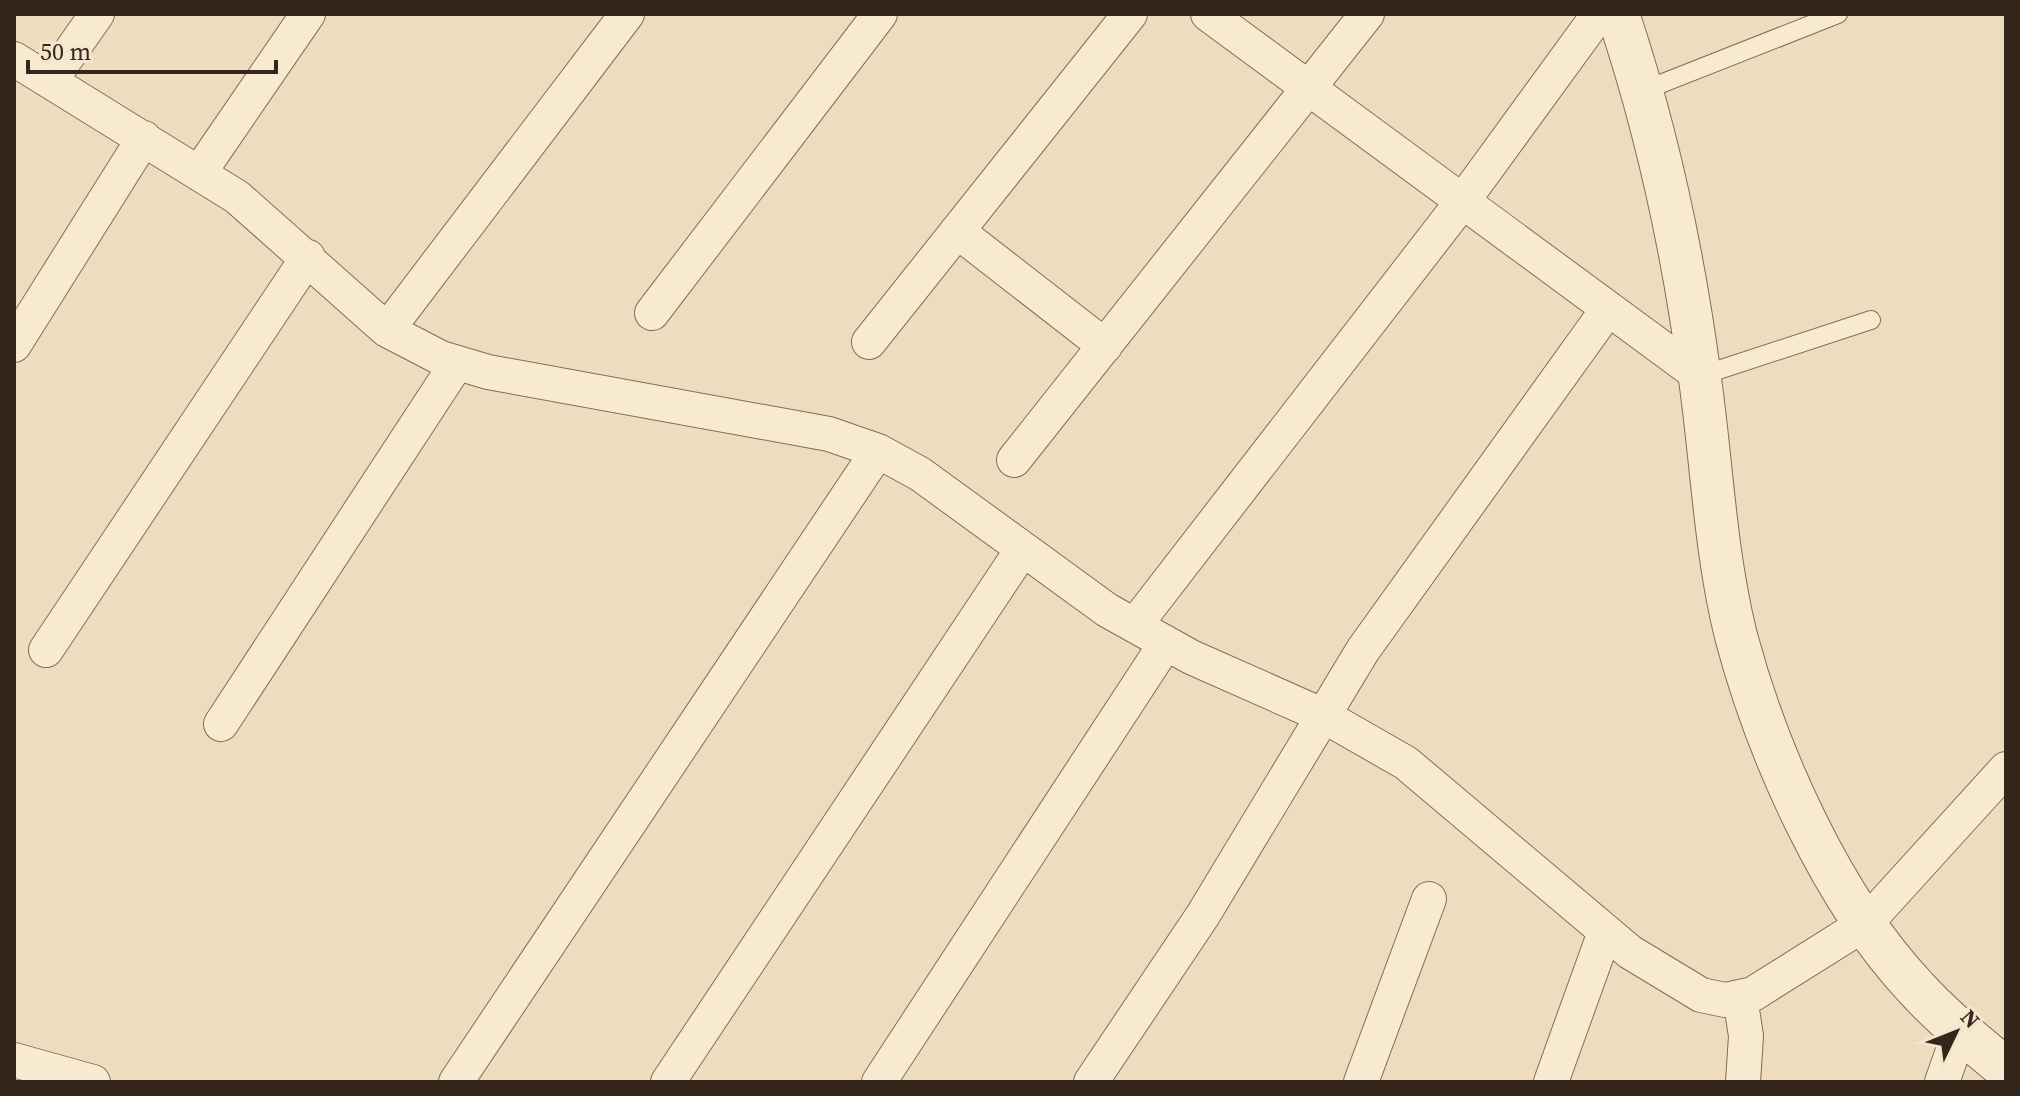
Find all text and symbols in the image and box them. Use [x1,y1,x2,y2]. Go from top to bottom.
scale bar [28,24,276,74]
text: 50 m [40,35,91,68]
north arrow [1916,992,1996,1072]
text: N [1954,1002,1987,1034]

